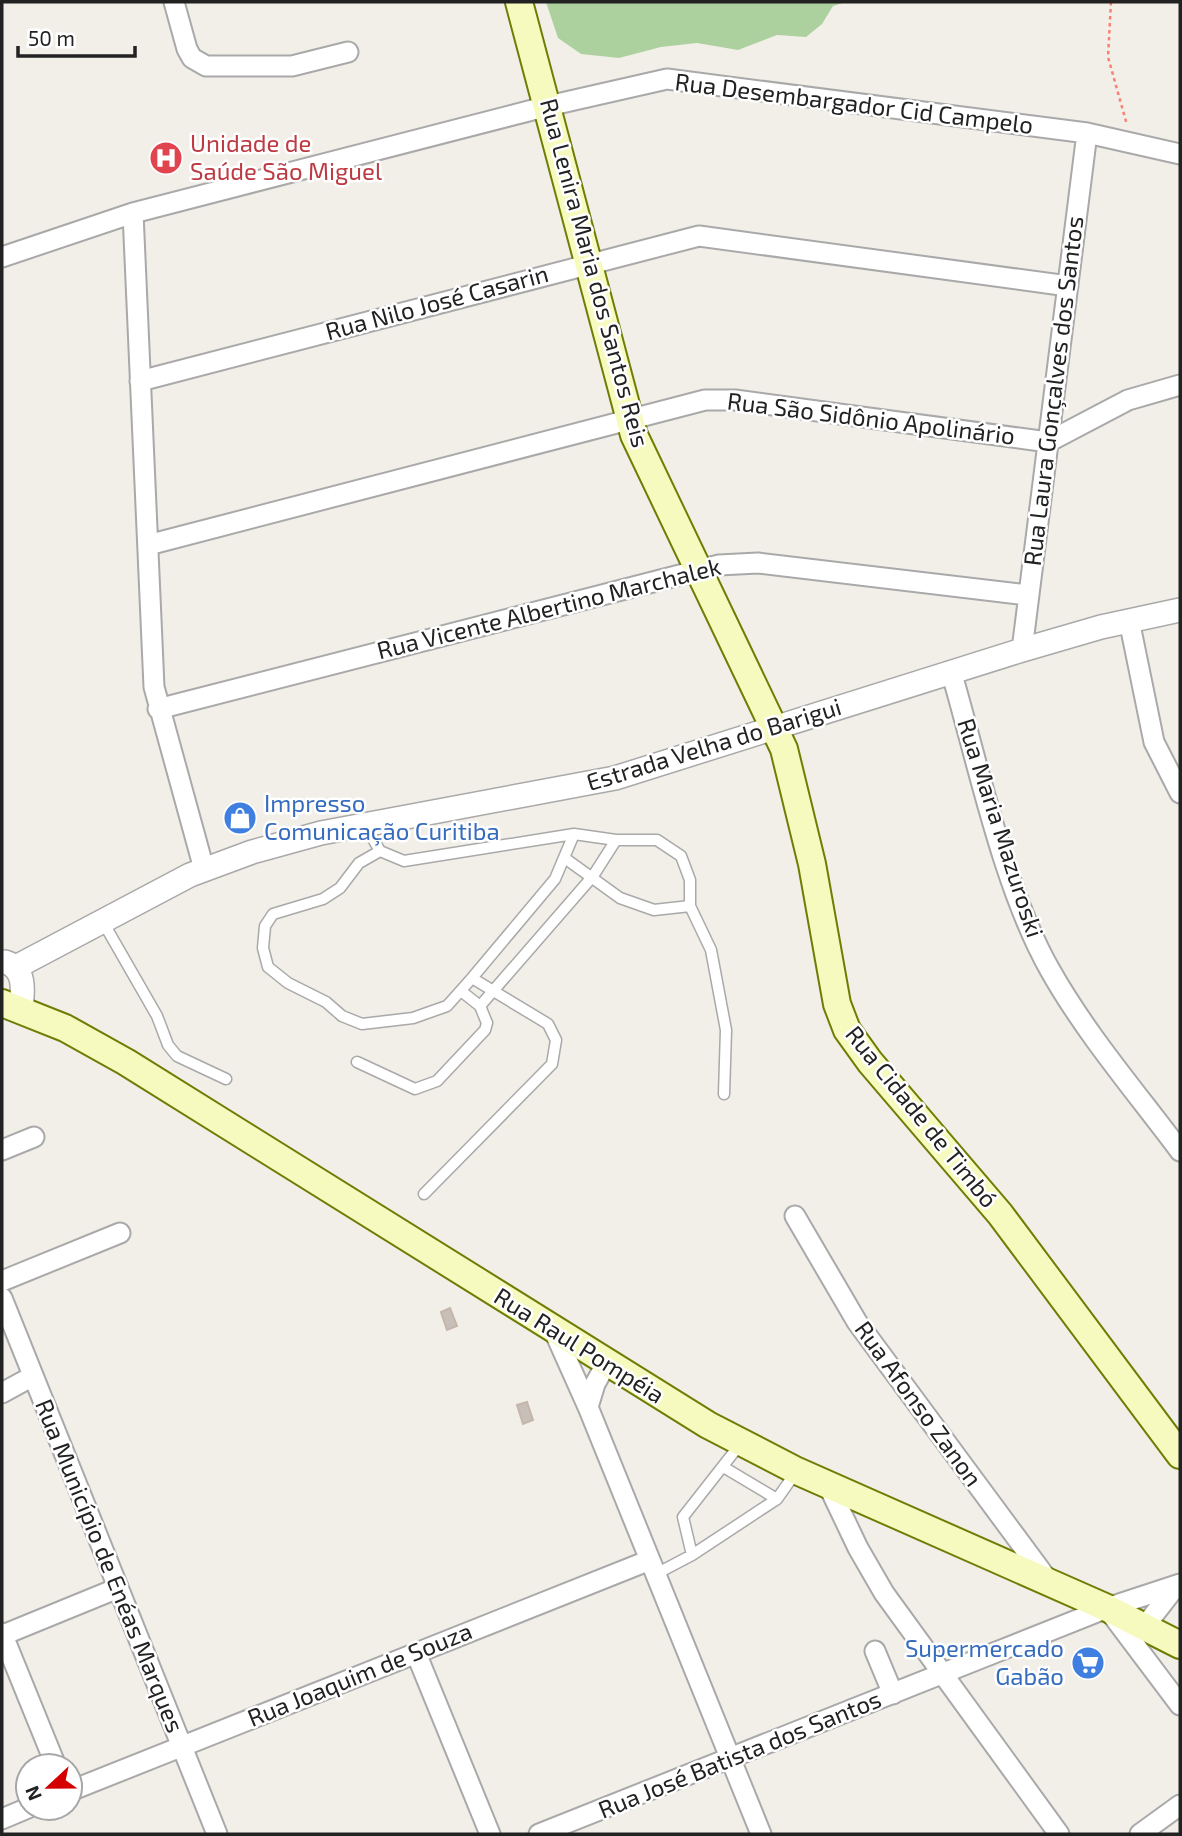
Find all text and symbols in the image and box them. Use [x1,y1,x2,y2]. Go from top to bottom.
scale bar [18,14,135,58]
text: 50 m [28,25,75,50]
street label: Rua Desembargador Cid Campelo [673,66,1035,139]
street label: Rua Lenira Maria dos Santos Reis [535,95,656,450]
place label: Unidade de Saúde São Miguel [190,128,382,185]
hospital icon: Unidade de Saúde São Miguel [147,139,185,177]
street label: Rua Laura Gonçalves dos Santos [1017,214,1089,567]
street label: Rua Nilo José Casarin [322,258,551,345]
street label: Rua São Sidônio Apolinário [726,385,1017,450]
street label: Rua Vicente Albertino Marchalek [374,551,723,664]
street label: Estrada Velha do Barigui [583,691,844,796]
street label: Rua Maria Mazuroski [952,714,1051,941]
place label: Impresso Comunicação Curitiba [264,788,500,846]
shop icon: Impresso Comunicação Curitiba [221,799,259,837]
street label: Rua Cidade de Timbó [840,1019,1004,1213]
street label: Rua Raul Pompéia [489,1281,670,1409]
street label: Rua Afonso Zanon [850,1315,989,1491]
street label: Rua Município de Enéas Marques [30,1394,191,1736]
street label: Rua Joaquim de Souza [243,1615,476,1732]
place label: Supermercado Gabão [905,1633,1064,1690]
supermarket icon: Supermercado Gabão [1069,1644,1107,1682]
street label: Rua José Batista dos Santos [594,1684,885,1824]
north arrow [14,1752,84,1822]
text: N [20,1783,46,1804]

